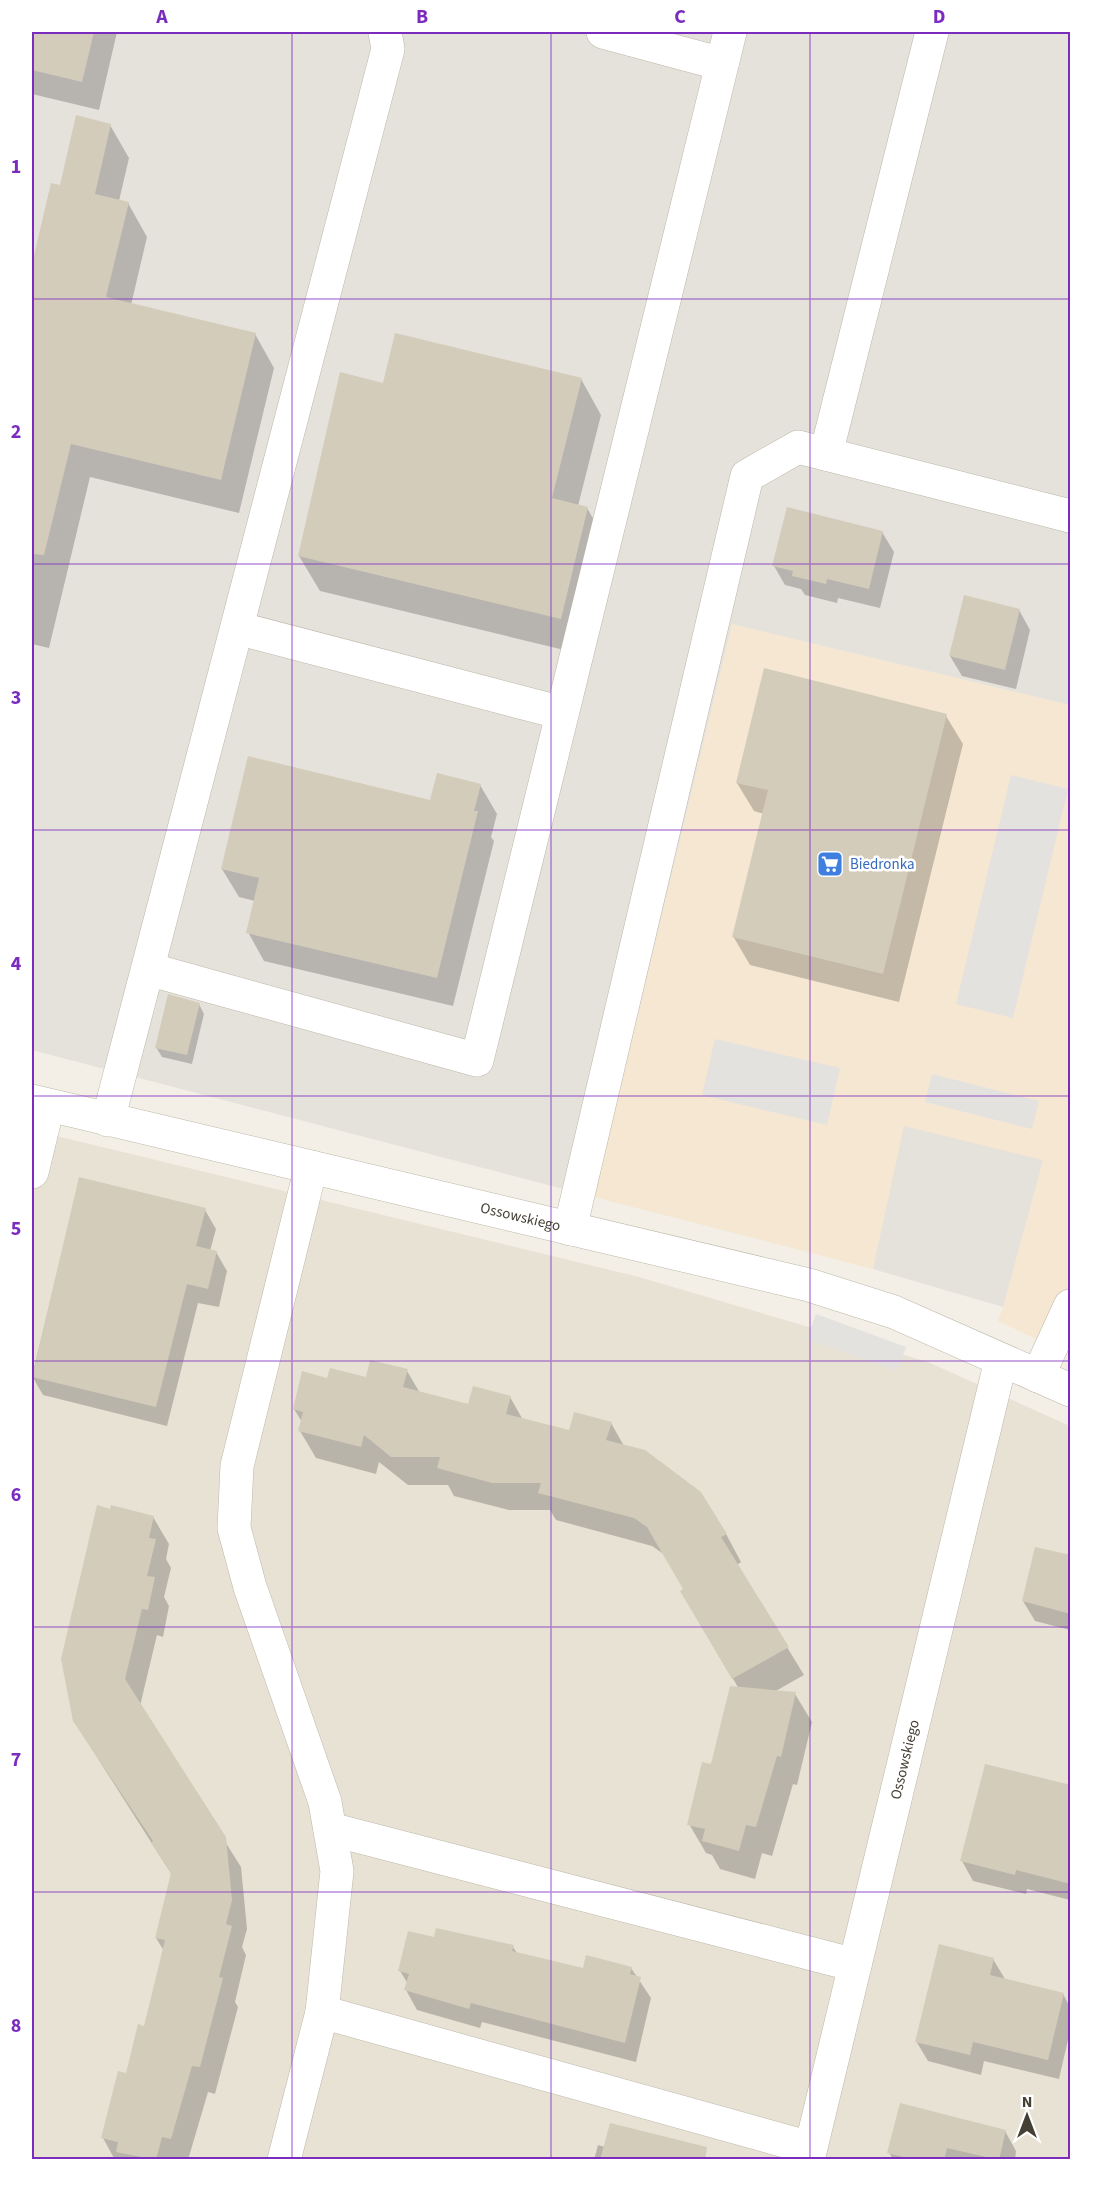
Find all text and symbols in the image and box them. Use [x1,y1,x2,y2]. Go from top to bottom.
text: A [155,3,168,31]
text: B [416,3,428,31]
text: C [674,3,686,31]
text: D [933,3,945,31]
text: 1 [11,153,21,181]
text: 2 [11,418,21,446]
text: 3 [11,684,21,712]
supermarket icon: Biedronka [815,849,845,879]
place label: Biedronka [850,854,915,875]
text: 4 [11,950,22,978]
street label: Ossowskiego [478,1197,563,1236]
text: 5 [11,1215,21,1243]
text: 6 [11,1481,21,1509]
street label: Ossowskiego [885,1717,924,1802]
text: 7 [11,1746,21,1774]
text: 8 [11,2012,21,2040]
north arrow [997,2086,1057,2146]
text: N [1022,2091,1032,2113]

